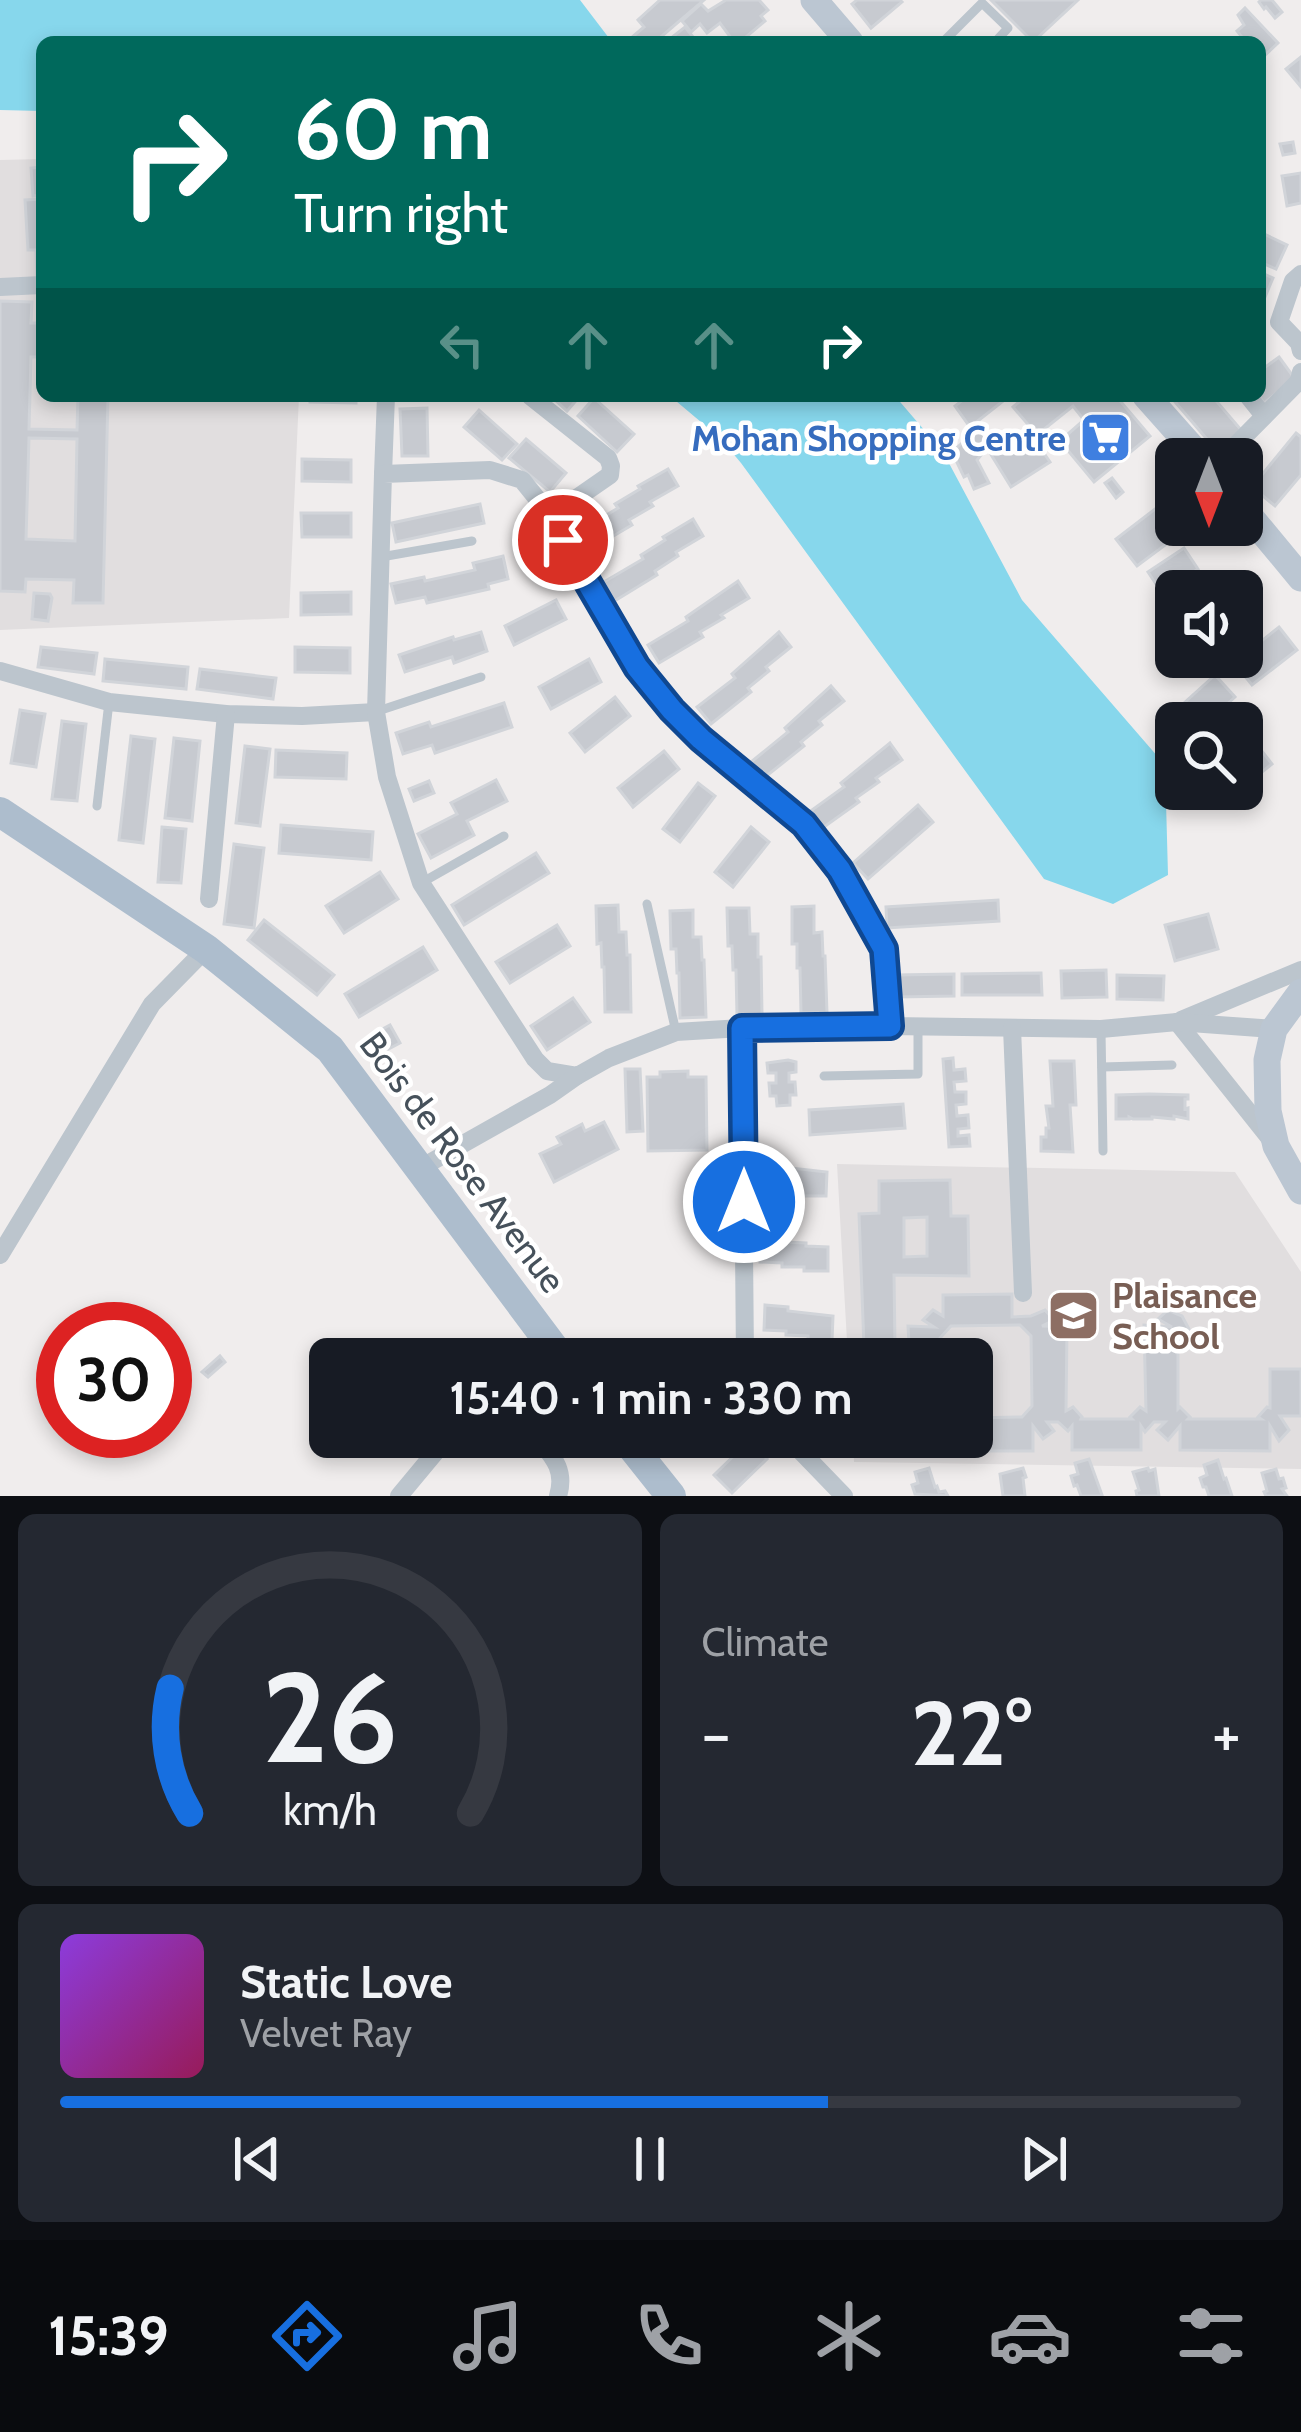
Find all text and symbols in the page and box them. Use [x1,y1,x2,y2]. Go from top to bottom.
text: 60 m [294,78,492,180]
icon: right [96,84,252,240]
text: Turn right [294,180,508,246]
icon: left [429,312,495,378]
icon: ahead [555,312,621,378]
icon: ahead [681,312,747,378]
icon: right [807,312,873,378]
supermarket icon: Mohan Shopping Centre [1077,410,1133,466]
place label: Mohan Shopping Centre [691,416,1066,460]
north arrow [1155,438,1263,546]
map controls [1155,438,1263,810]
pin [512,489,614,591]
icon: arrive [530,507,596,573]
button: sound [1155,570,1263,678]
button: search [1155,702,1263,810]
street label: Bois de Rose Avenue [351,1023,575,1301]
position arrow [681,1139,807,1265]
place label: Plaisance School [1112,1273,1257,1358]
school or university icon: Plaisance School [1045,1288,1101,1344]
speed limit sign: 30 [36,1302,192,1458]
text: 15:40 · 1 min · 330 m [450,1371,852,1425]
text: Climate [702,1618,828,1666]
text: 26 [262,1642,398,1793]
text: 22° [911,1678,1032,1788]
text: − [702,1693,731,1774]
text: + [1212,1693,1241,1774]
text: km/h [283,1784,377,1836]
text: Static Love [240,1955,453,2009]
text: Velvet Ray [240,2009,412,2057]
icon: previous [224,2126,290,2192]
icon: pause [617,2126,683,2192]
icon: next [1011,2126,1077,2192]
icon: directions [265,2294,349,2378]
icon: music [446,2294,530,2378]
icon: phone [627,2294,711,2378]
icon: climate [807,2294,891,2378]
icon: car [988,2294,1072,2378]
icon: filters [1169,2294,1253,2378]
text: 15:39 [48,2303,169,2369]

